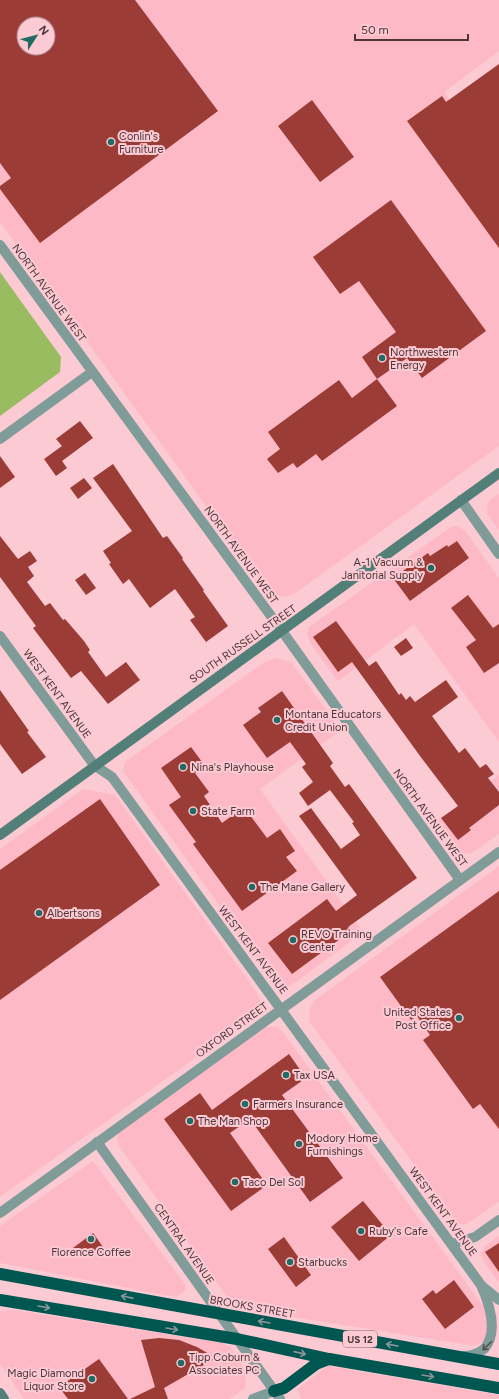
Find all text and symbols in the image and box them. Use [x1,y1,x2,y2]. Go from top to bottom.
north arrow [16,16,56,56]
scale bar [355,16,468,42]
text: N [36,23,51,38]
text: 50 m [361,23,389,37]
place label: Conlin's Furniture [119,130,163,156]
marker: Conlin's Furniture [106,137,116,147]
street label: NORTH AVENUE WEST [9,242,89,344]
place label: Northwestern Energy [390,346,458,372]
marker: Northwestern Energy [377,353,387,363]
street label: NORTH AVENUE WEST [201,504,281,606]
place label: A-1 Vacuum & Janitorial Supply [341,556,423,582]
marker: A-1 Vacuum & Janitorial Supply [426,563,436,573]
street label: SOUTH RUSSELL STREET [187,602,299,686]
street label: WEST KENT AVENUE [20,647,94,741]
place label: Montana Educators Credit Union [285,708,381,734]
marker: Montana Educators Credit Union [272,715,282,725]
place label: Nina's Playhouse [191,761,274,774]
marker: Nina's Playhouse [178,762,188,772]
street label: NORTH AVENUE WEST [390,767,470,869]
place label: State Farm [201,805,255,818]
marker: State Farm [188,806,198,816]
place label: The Mane Gallery [260,881,345,894]
marker: The Mane Gallery [247,882,257,892]
street label: WEST KENT AVENUE [216,903,290,997]
place label: Albertsons [47,907,100,920]
marker: Albertsons [34,908,44,918]
place label: REVO Training Center [301,928,372,954]
marker: REVO Training Center [288,935,298,945]
street label: OXFORD STREET [193,1000,271,1060]
place label: United States Post Office [383,1006,451,1032]
marker: United States Post Office [454,1013,464,1023]
place label: Tax USA [294,1069,335,1082]
marker: Tax USA [281,1070,291,1080]
place label: Farmers Insurance [253,1098,343,1111]
marker: Farmers Insurance [240,1099,250,1109]
place label: The Man Shop [198,1115,269,1128]
marker: The Man Shop [185,1116,195,1126]
place label: Modory Home Furnishings [307,1132,378,1158]
marker: Modory Home Furnishings [294,1139,304,1149]
street label: WEST KENT AVENUE [406,1165,480,1259]
place label: Taco Del Sol [243,1176,303,1189]
marker: Taco Del Sol [230,1177,240,1187]
street label: CENTRAL AVENUE [151,1201,217,1287]
place label: Ruby's Cafe [369,1225,428,1238]
marker: Ruby's Cafe [356,1226,366,1236]
marker: Florence Coffee [86,1234,96,1244]
place label: Florence Coffee [51,1246,131,1259]
place label: Starbucks [298,1256,347,1269]
marker: Starbucks [285,1257,295,1267]
one-way arrow [120,1293,133,1301]
street label: BROOKS STREET [209,1293,295,1321]
one-way arrow [37,1304,50,1312]
one-way arrow [258,1318,271,1326]
one-way arrow [166,1325,179,1333]
road number: US 12 [343,1331,377,1347]
one-way arrow [386,1340,399,1348]
one-way arrow [482,1341,492,1351]
one-way arrow [293,1349,306,1357]
place label: Tipp Coburn & Associates PC [189,1351,260,1377]
marker: Tipp Coburn & Associates PC [176,1358,186,1368]
place label: Magic Diamond Liquor Store [7,1367,84,1393]
one-way arrow [421,1372,434,1380]
marker: Magic Diamond Liquor Store [87,1374,97,1384]

